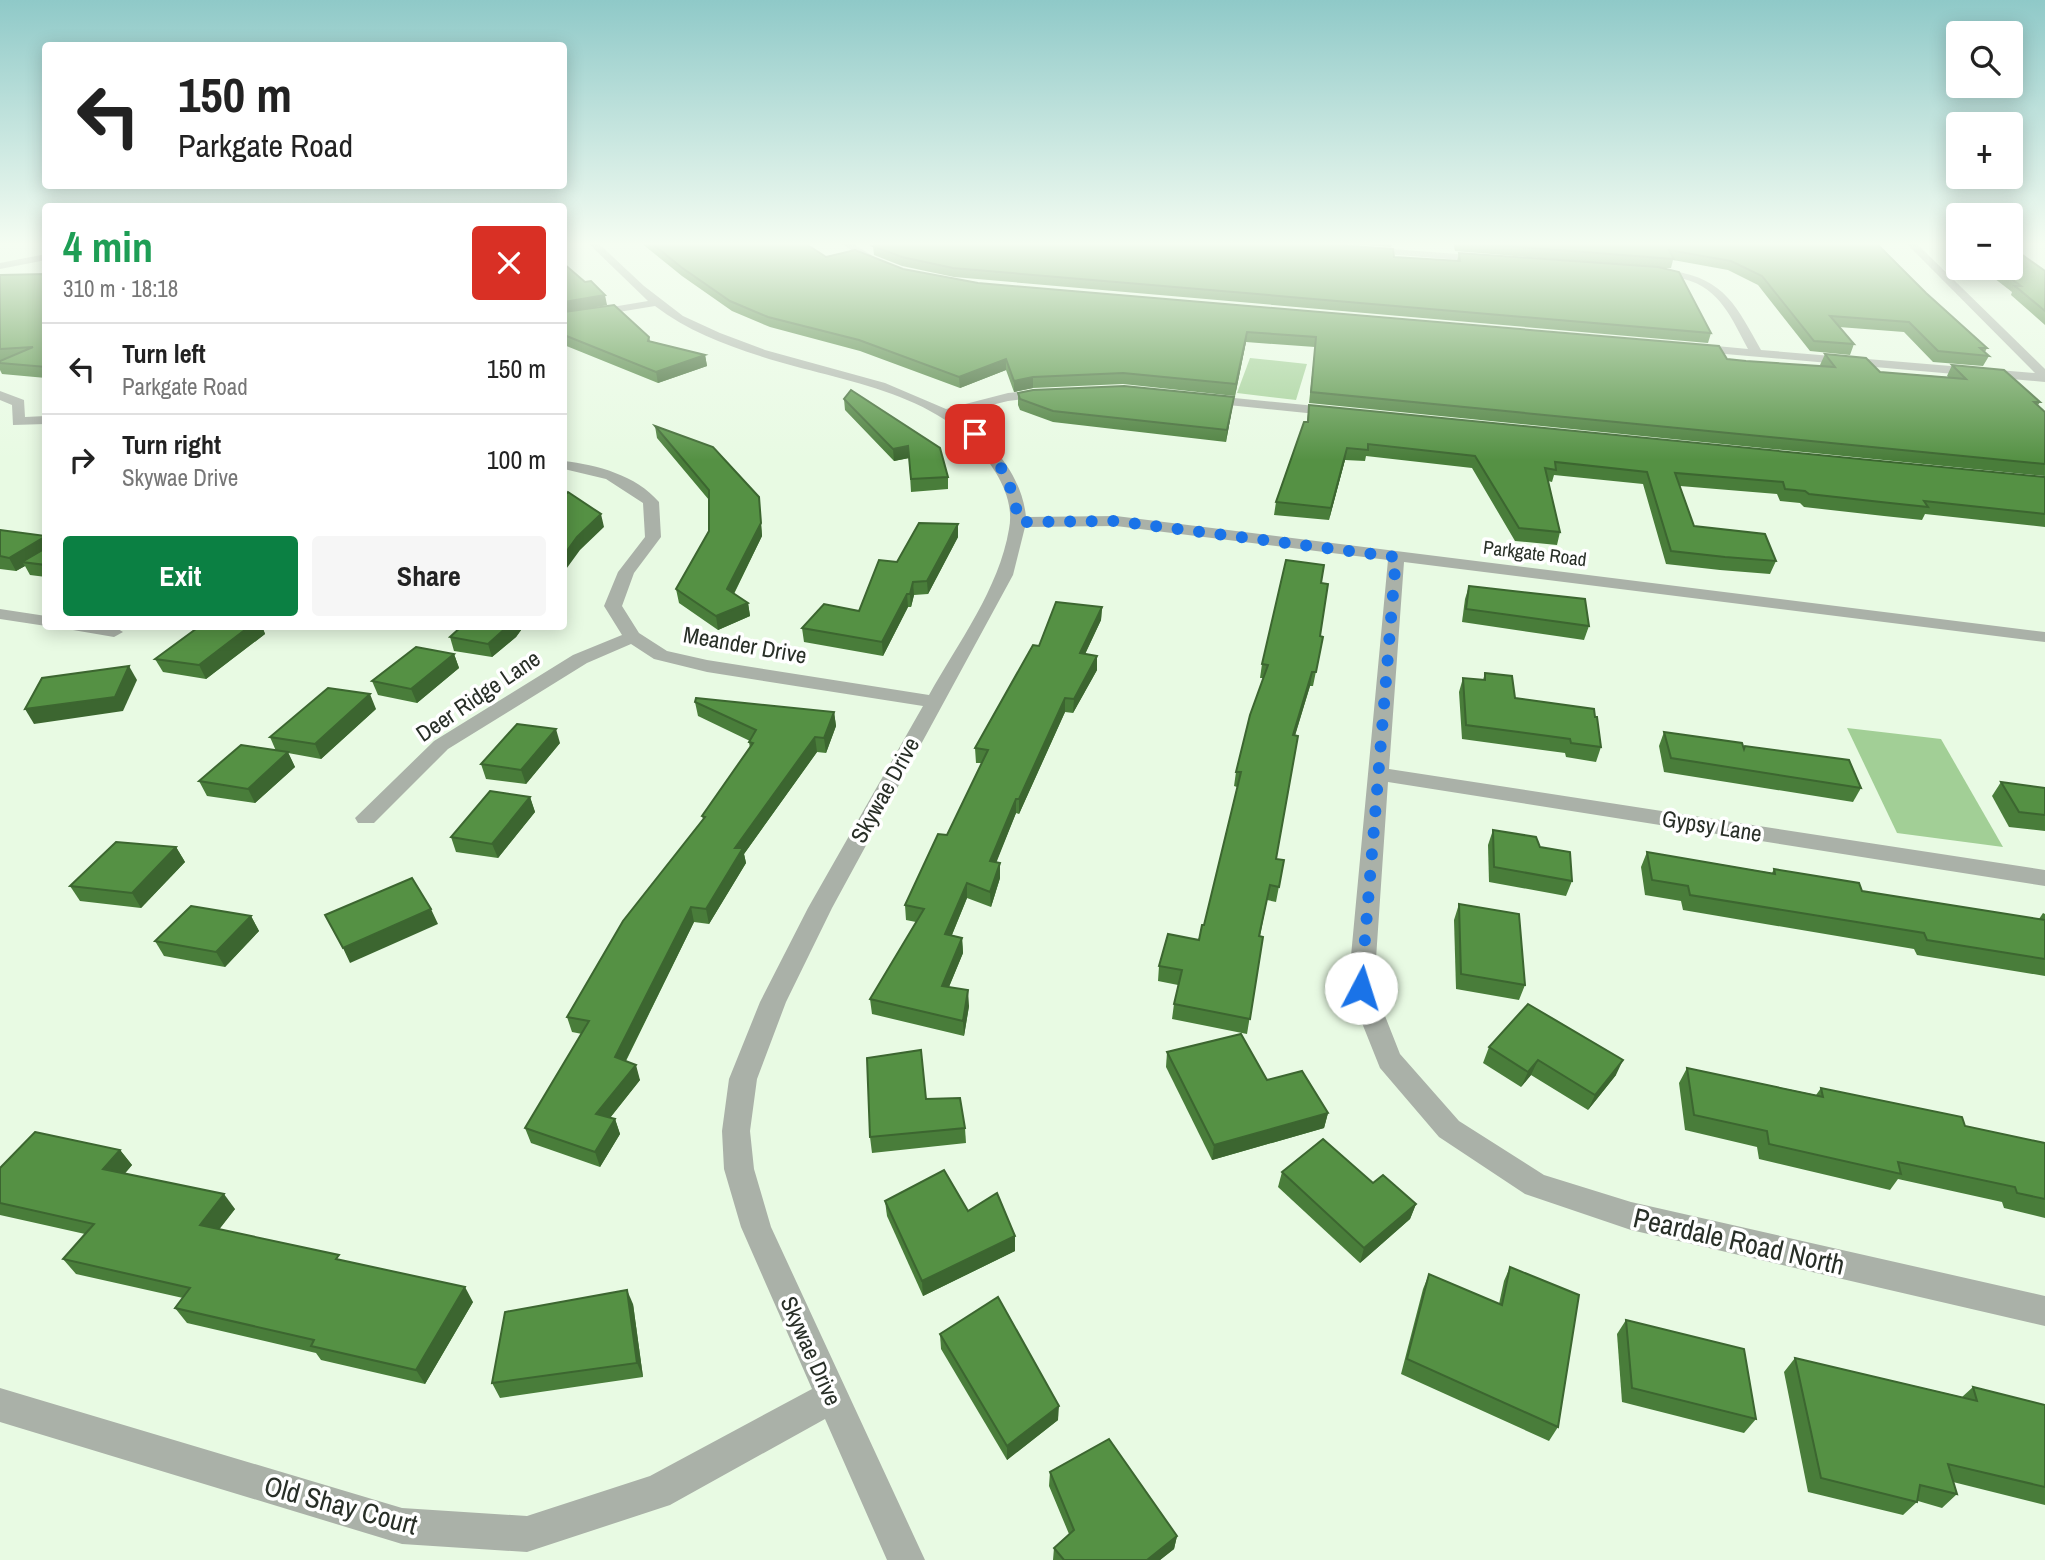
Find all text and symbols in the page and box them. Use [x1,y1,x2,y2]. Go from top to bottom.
map controls [1946,21,2023,280]
button: search [1946,21,2023,98]
text: 150 m [178,61,292,127]
icon: left [63,70,154,161]
button: + [1946,112,2023,189]
text: Parkgate Road [178,124,353,167]
button: − [1946,203,2023,280]
text: 4 min [63,219,153,275]
button: close [472,226,546,300]
text: 310 m · 18:18 [63,273,178,304]
text: Turn left [122,336,206,371]
icon: left [63,350,101,388]
text: 150 m [487,351,546,386]
text: Parkgate Road [122,371,248,402]
pin [945,404,1005,464]
icon: arrive [956,415,994,453]
text: Turn right [122,427,221,462]
icon: right [63,441,101,479]
text: 100 m [487,442,546,477]
text: Skywae Drive [122,462,238,493]
street label: Parkgate Road [1482,534,1588,572]
button: Exit [63,536,298,616]
button: Share [312,536,546,616]
street label: Meander Drive [681,618,809,671]
street label: Deer Ridge Lane [410,643,546,749]
street label: Skywae Drive [843,731,926,848]
street label: Gypsy Lane [1660,802,1764,849]
position arrow [1324,951,1398,1025]
street label: Peardale Road North [1630,1198,1848,1284]
street label: Skywae Drive [774,1291,849,1410]
street label: Old Shay Court [260,1466,422,1544]

